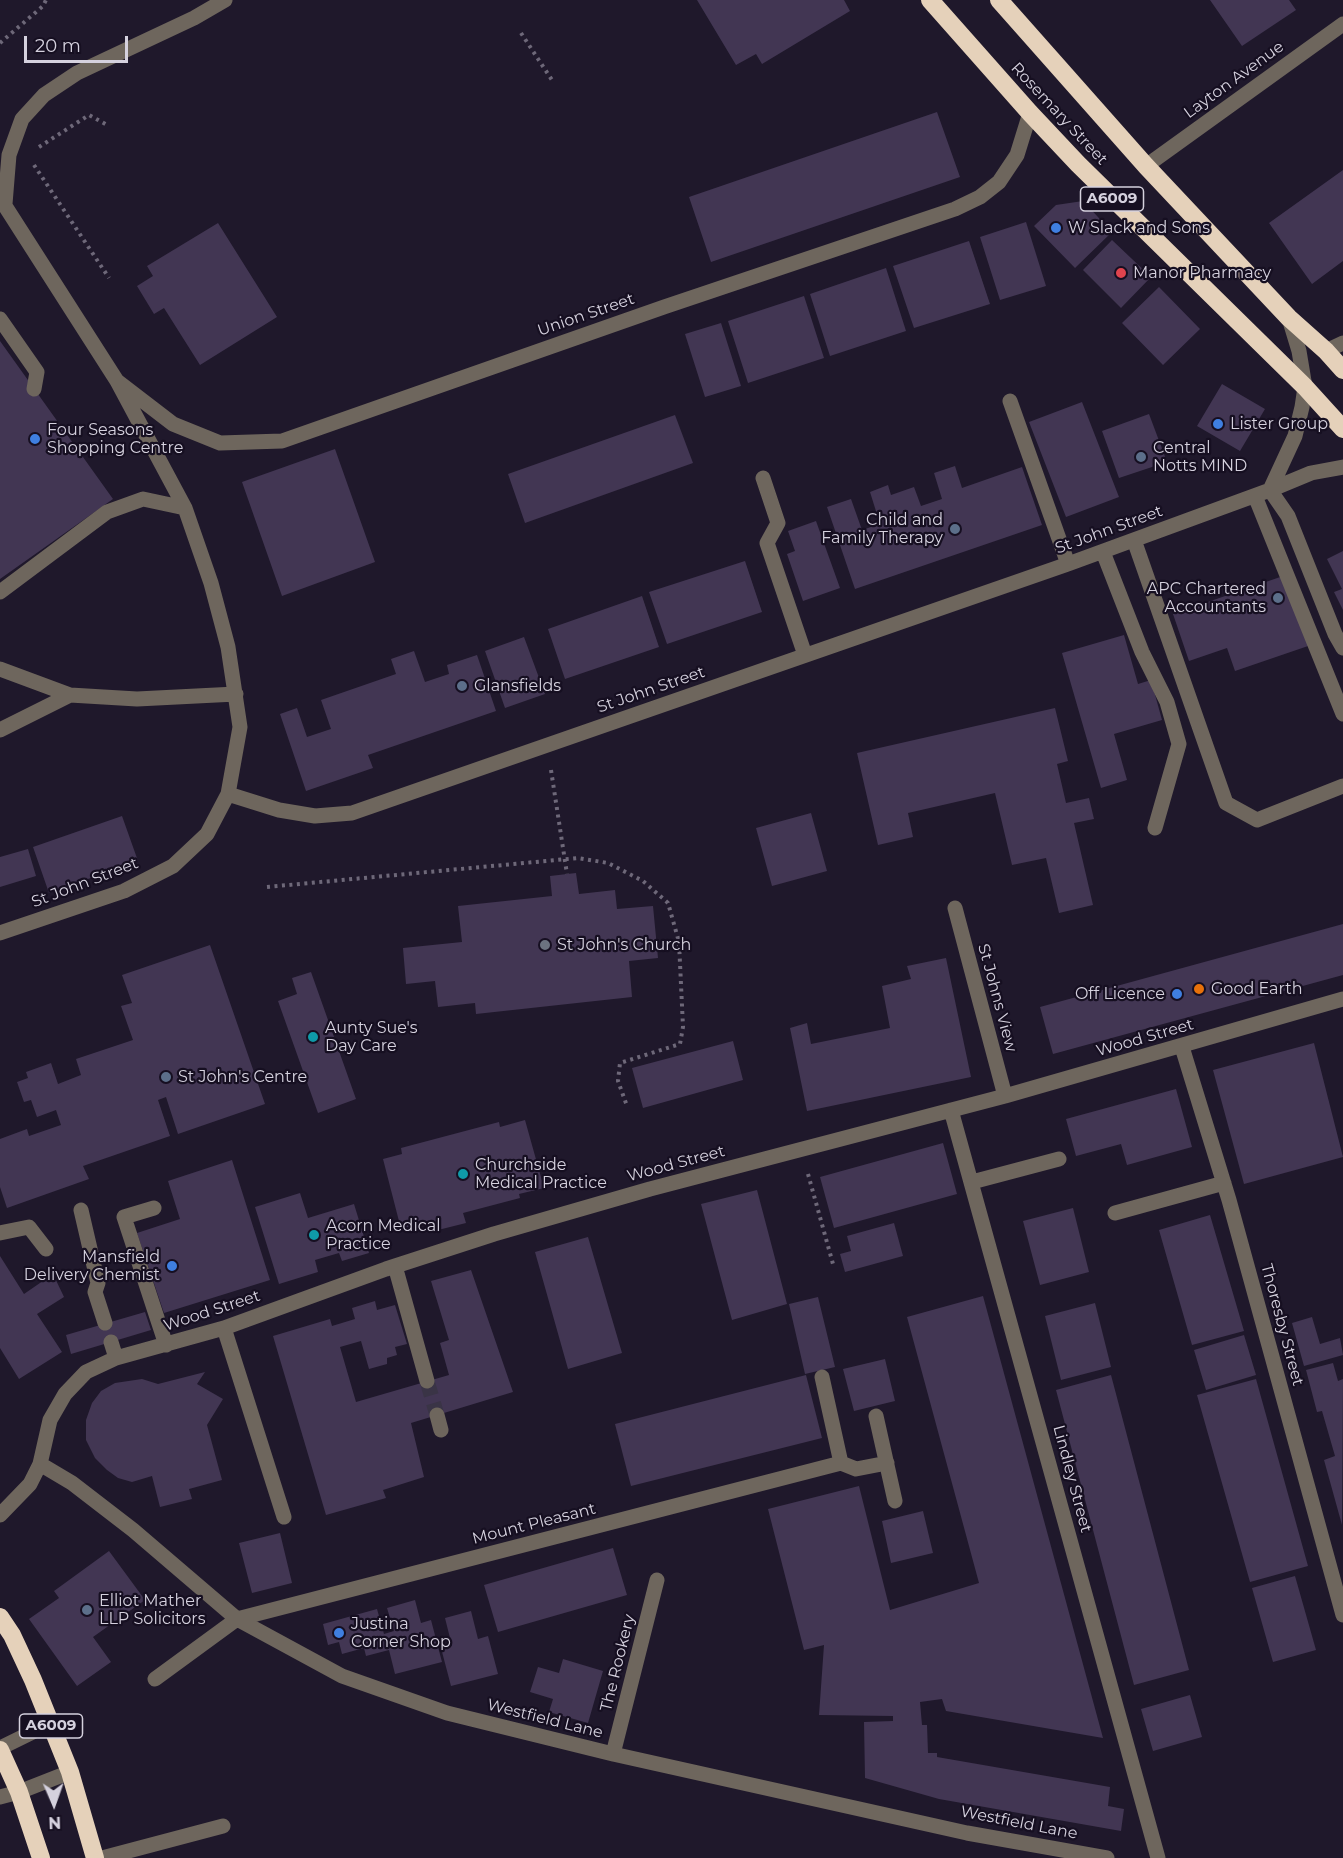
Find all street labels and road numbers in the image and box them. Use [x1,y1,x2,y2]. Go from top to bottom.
street label: Layton Avenue [1180,37,1288,123]
street label: Rosemary Street [1007,59,1111,169]
road number: A6009 [1080,187,1144,211]
street label: Union Street [535,289,637,341]
street label: St John Street [1053,502,1165,558]
street label: St John Street [595,663,707,717]
street label: St John Street [29,854,141,912]
street label: St Johns View [973,942,1021,1054]
street label: Wood Street [1094,1015,1196,1061]
street label: Wood Street [625,1142,727,1186]
street label: Thoresby Street [1256,1262,1308,1388]
street label: Wood Street [161,1286,263,1336]
street label: Lindley Street [1048,1423,1096,1535]
street label: Mount Pleasant [470,1499,598,1549]
street label: The Rookery [597,1612,639,1714]
street label: Westfield Lane [485,1695,605,1743]
road number: A6009 [20,1714,82,1738]
street label: Westfield Lane [959,1802,1079,1844]

